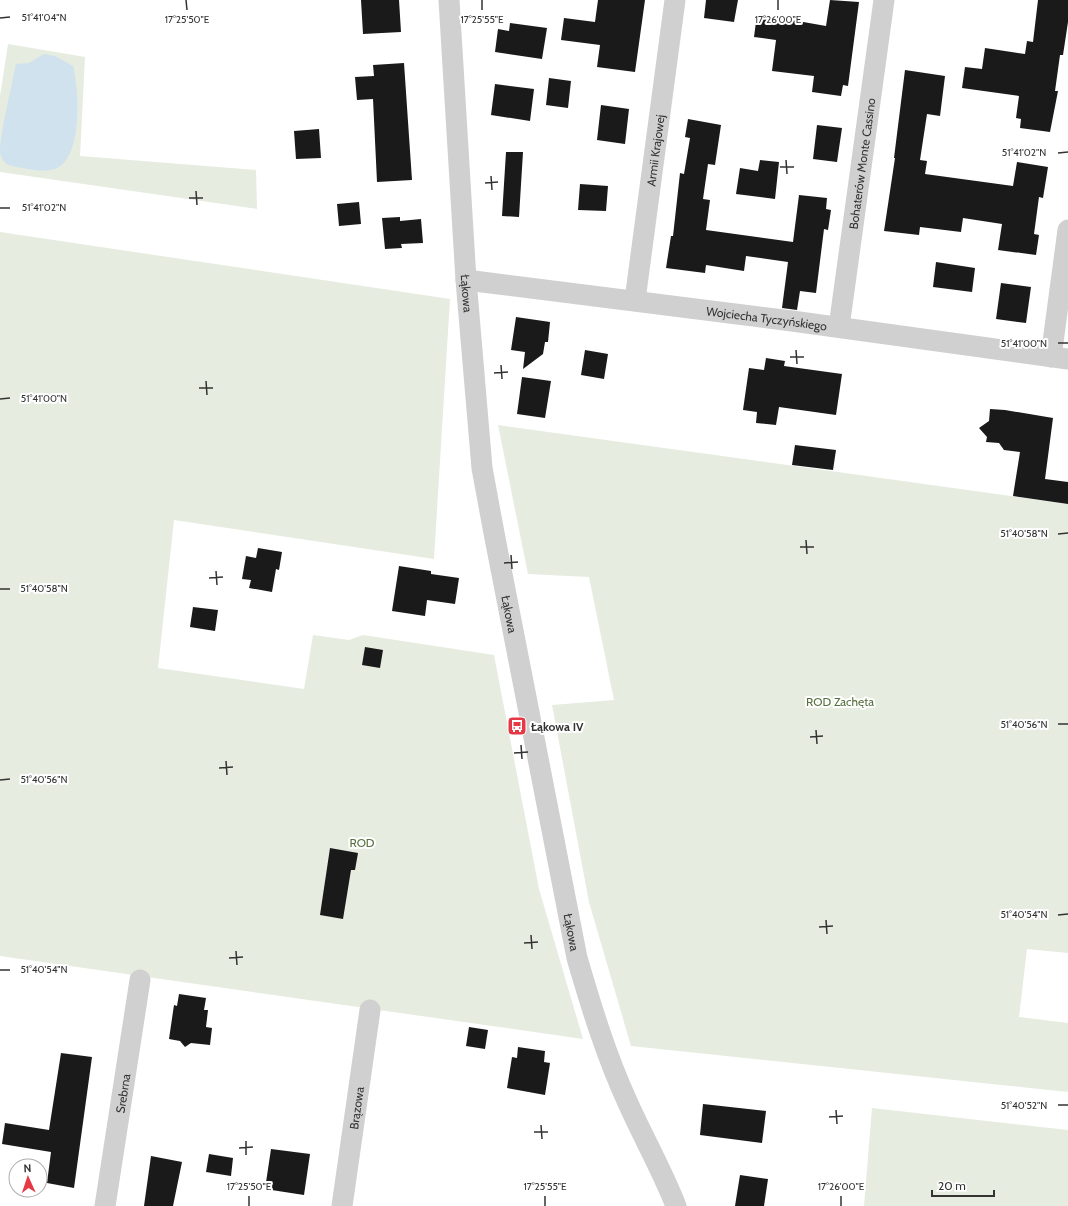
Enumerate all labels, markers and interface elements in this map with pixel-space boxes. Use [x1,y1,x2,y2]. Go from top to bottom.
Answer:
text: 51°41'04"N [22,11,66,24]
text: 17°25'50"E [165,13,210,26]
text: 17°25'55"E [460,13,504,26]
text: 17°26'00"E [755,13,802,26]
street label: Bohaterów Monte Cassino [845,97,878,230]
street label: Armii Krajowej [643,114,667,187]
text: 51°41'02"N [1002,146,1046,159]
text: 51°41'02"N [22,201,66,214]
street label: Łąkowa [458,274,476,313]
street label: Wojciecha Tyczyńskiego [705,303,828,333]
text: 51°41'00"N [1001,337,1047,350]
text: 51°41'00"N [21,392,67,405]
text: 51°40'58"N [1000,527,1048,540]
text: 51°40'58"N [20,582,68,595]
street label: Łąkowa [499,594,521,634]
park label: ROD Zachęta [806,694,874,709]
bus stop icon: Łąkowa IV [506,715,528,737]
text: 51°40'56"N [1000,718,1048,731]
place label: Łąkowa IV [531,719,584,734]
text: 51°40'56"N [20,773,68,786]
park label: ROD [349,835,375,850]
text: 51°40'54"N [1000,908,1048,921]
street label: Łąkowa [561,912,583,952]
text: 51°40'54"N [20,963,68,976]
street label: Srebrna [112,1072,133,1114]
street label: Brązowa [346,1085,367,1130]
text: 51°40'52"N [1001,1099,1047,1112]
north arrow [8,1158,48,1198]
text: N [23,1161,32,1175]
scale bar [932,1172,994,1198]
text: 20 m [938,1178,966,1193]
text: 17°25'50"E [227,1180,272,1193]
text: 17°25'55"E [523,1180,567,1193]
text: 17°26'00"E [818,1180,865,1193]

